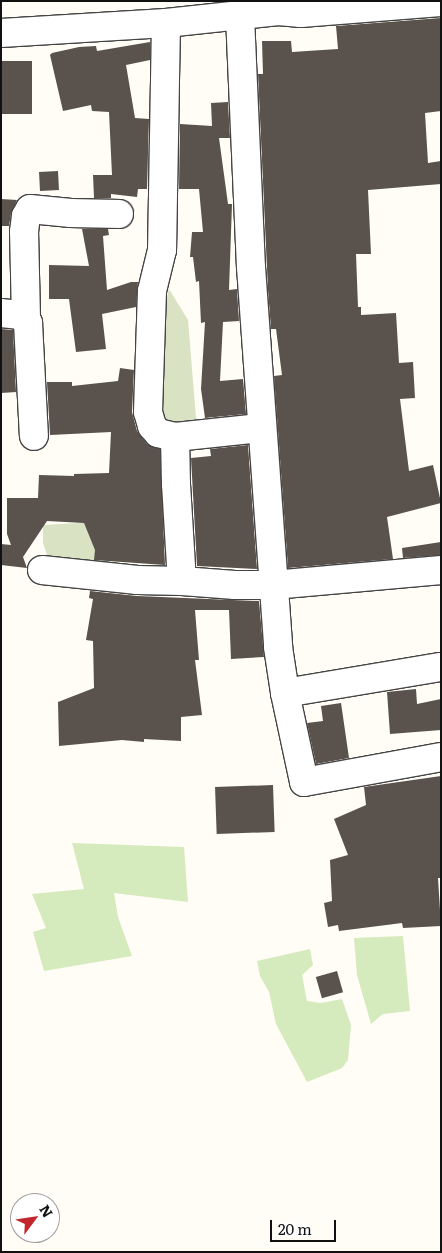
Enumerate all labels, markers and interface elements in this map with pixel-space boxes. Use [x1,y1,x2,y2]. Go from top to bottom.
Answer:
north arrow [10,1193,60,1243]
text: N [35,1201,59,1221]
scale bar [272,1210,338,1242]
text: 20 m [278,1217,312,1240]

